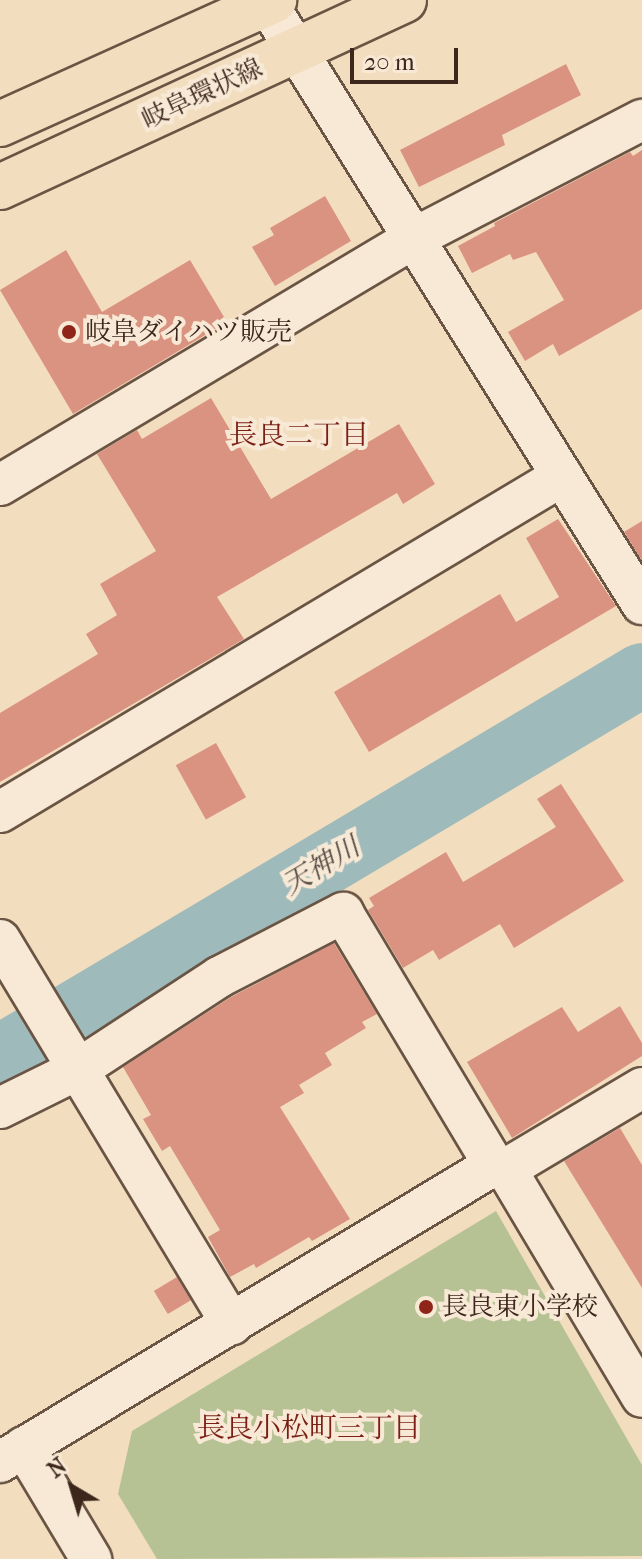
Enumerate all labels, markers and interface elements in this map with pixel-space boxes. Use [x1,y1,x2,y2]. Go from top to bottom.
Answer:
scale bar [354,32,462,82]
text: 20 m [364,48,415,76]
street label: 岐阜環状線 [136,52,268,136]
place label: 岐阜ダイハツ販売 [85,316,293,348]
marker: 岐阜ダイハツ販売 [60,323,78,341]
district label: 長良二丁目 [229,418,369,452]
water label: 天神川 [276,830,366,902]
place label: 長良東小学校 [442,1291,598,1323]
marker: 長良東小学校 [417,1298,435,1316]
district label: 長良小松町三丁目 [197,1411,421,1445]
north arrow [32,1447,112,1527]
text: N [43,1453,72,1483]

